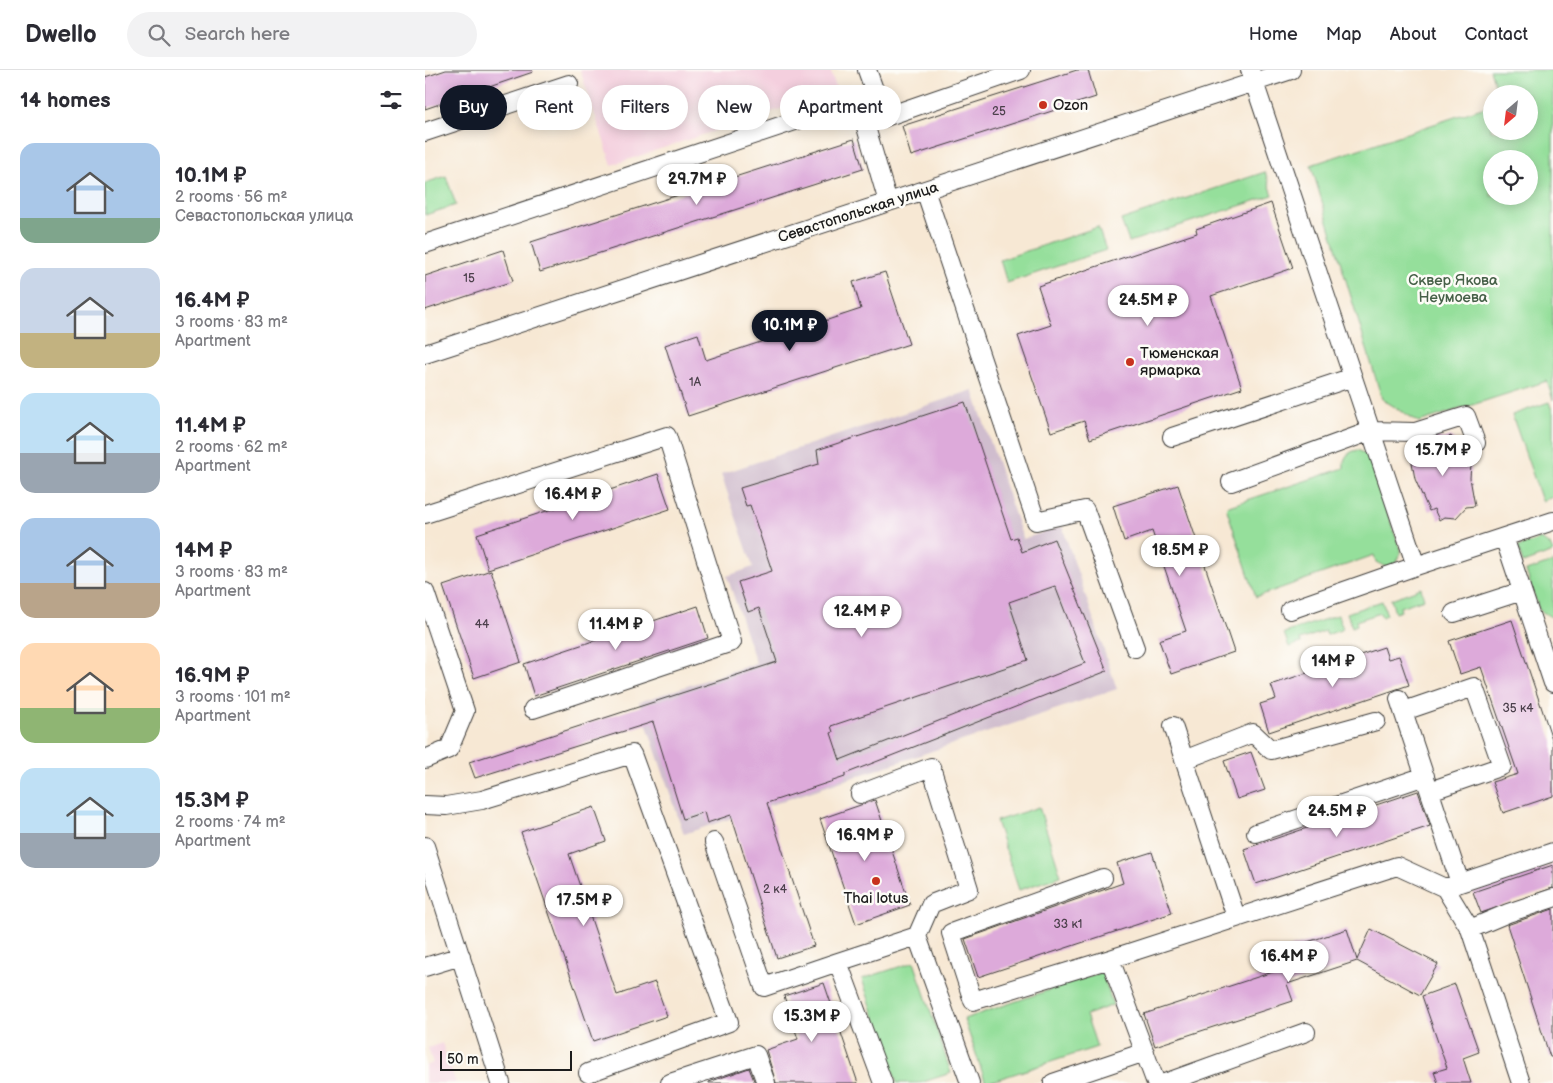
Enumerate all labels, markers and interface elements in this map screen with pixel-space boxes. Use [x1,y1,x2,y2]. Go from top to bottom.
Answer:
search box [127,12,477,57]
text: Dwello [25,20,97,49]
icon: search [145,21,173,49]
text: Search here [185,23,290,46]
text: Home [1249,24,1298,45]
text: Map [1326,24,1362,45]
text: About [1390,24,1437,45]
text: Contact [1465,24,1528,45]
chip: Buy [440,85,507,130]
chip: Rent [517,85,592,130]
chip: Filters [602,85,688,130]
chip: New [698,85,770,130]
chip: Apartment [780,85,901,130]
north arrow [1483,85,1537,140]
map controls [1483,85,1538,205]
icon: filters [377,86,405,114]
text: 14 homes [20,88,111,113]
place label: Ozon [1053,96,1088,115]
marker: Ozon [1037,99,1049,111]
house number: 25 [992,104,1006,119]
button: locate [1483,150,1538,205]
icon: home [60,163,120,223]
text: 10.1M ₽ [175,163,246,188]
pin: 29.7M ₽ [651,164,743,206]
text: 29.7M ₽ [668,170,726,189]
street label: Севастопольская улица [776,178,941,247]
text: 2 rooms · 56 m² [175,188,287,207]
text: Севастопольская улица [175,207,353,226]
house number: 15 [463,271,475,286]
park label: Сквер Якова Неумоева [1408,271,1498,307]
pin: 24.5M ₽ [1102,284,1194,327]
icon: home [60,288,120,348]
text: 16.4M ₽ [175,288,250,313]
text: 24.5M ₽ [1119,291,1177,310]
pin: 10.1M ₽ [744,310,836,352]
text: 3 rooms · 83 m² [175,313,288,332]
text: 10.1M ₽ [763,316,817,335]
text: Apartment [175,332,251,351]
place label: Тюменская ярмарка [1140,344,1219,380]
marker: Тюменская ярмарка [1124,356,1136,368]
house number: 1А [689,375,702,390]
icon: home [60,413,120,473]
text: 11.4M ₽ [175,413,246,438]
pin: 15.7M ₽ [1397,434,1489,477]
text: 2 rooms · 62 m² [175,438,288,457]
text: 15.7M ₽ [1415,441,1471,460]
text: Apartment [175,457,251,476]
pin: 16.4M ₽ [527,478,619,521]
text: 16.4M ₽ [545,485,601,504]
pin: 18.5M ₽ [1134,534,1226,577]
icon: home [60,538,120,598]
text: 14M ₽ [175,538,232,563]
text: 18.5M ₽ [1152,541,1208,560]
text: 3 rooms · 83 m² [175,563,288,582]
text: Apartment [175,582,251,601]
pin: 12.4M ₽ [816,596,908,638]
text: 12.4M ₽ [834,602,890,621]
pin: 11.4M ₽ [570,608,662,651]
text: 11.4M ₽ [589,615,643,634]
house number: 44 [475,617,490,632]
pin: 14M ₽ [1298,646,1368,688]
text: 14M ₽ [1311,652,1355,671]
icon: home [60,663,120,723]
text: 16.9M ₽ [175,663,250,688]
text: 3 rooms · 101 m² [175,688,291,707]
house number: 35 к4 [1502,701,1534,716]
text: Apartment [175,707,251,726]
icon: home [60,788,120,848]
text: 15.3M ₽ [175,788,249,813]
pin: 24.5M ₽ [1291,796,1383,838]
text: 24.5M ₽ [1308,802,1366,821]
text: 2 rooms · 74 m² [175,813,286,832]
pin: 16.9M ₽ [819,820,911,862]
text: 16.9M ₽ [837,826,893,845]
text: Apartment [175,832,251,851]
marker: Thai lotus [870,875,882,887]
house number: 2 к4 [763,882,788,897]
pin: 17.5M ₽ [538,884,630,927]
place label: Thai lotus [844,889,909,908]
text: 17.5M ₽ [556,891,612,910]
house number: 33 к1 [1053,917,1083,932]
pin: 16.4M ₽ [1243,940,1335,983]
text: 16.4M ₽ [1261,947,1317,966]
pin: 15.3M ₽ [766,1000,858,1043]
text: 15.3M ₽ [784,1007,840,1026]
scale bar [440,1048,573,1071]
text: 50 m [447,1051,479,1068]

